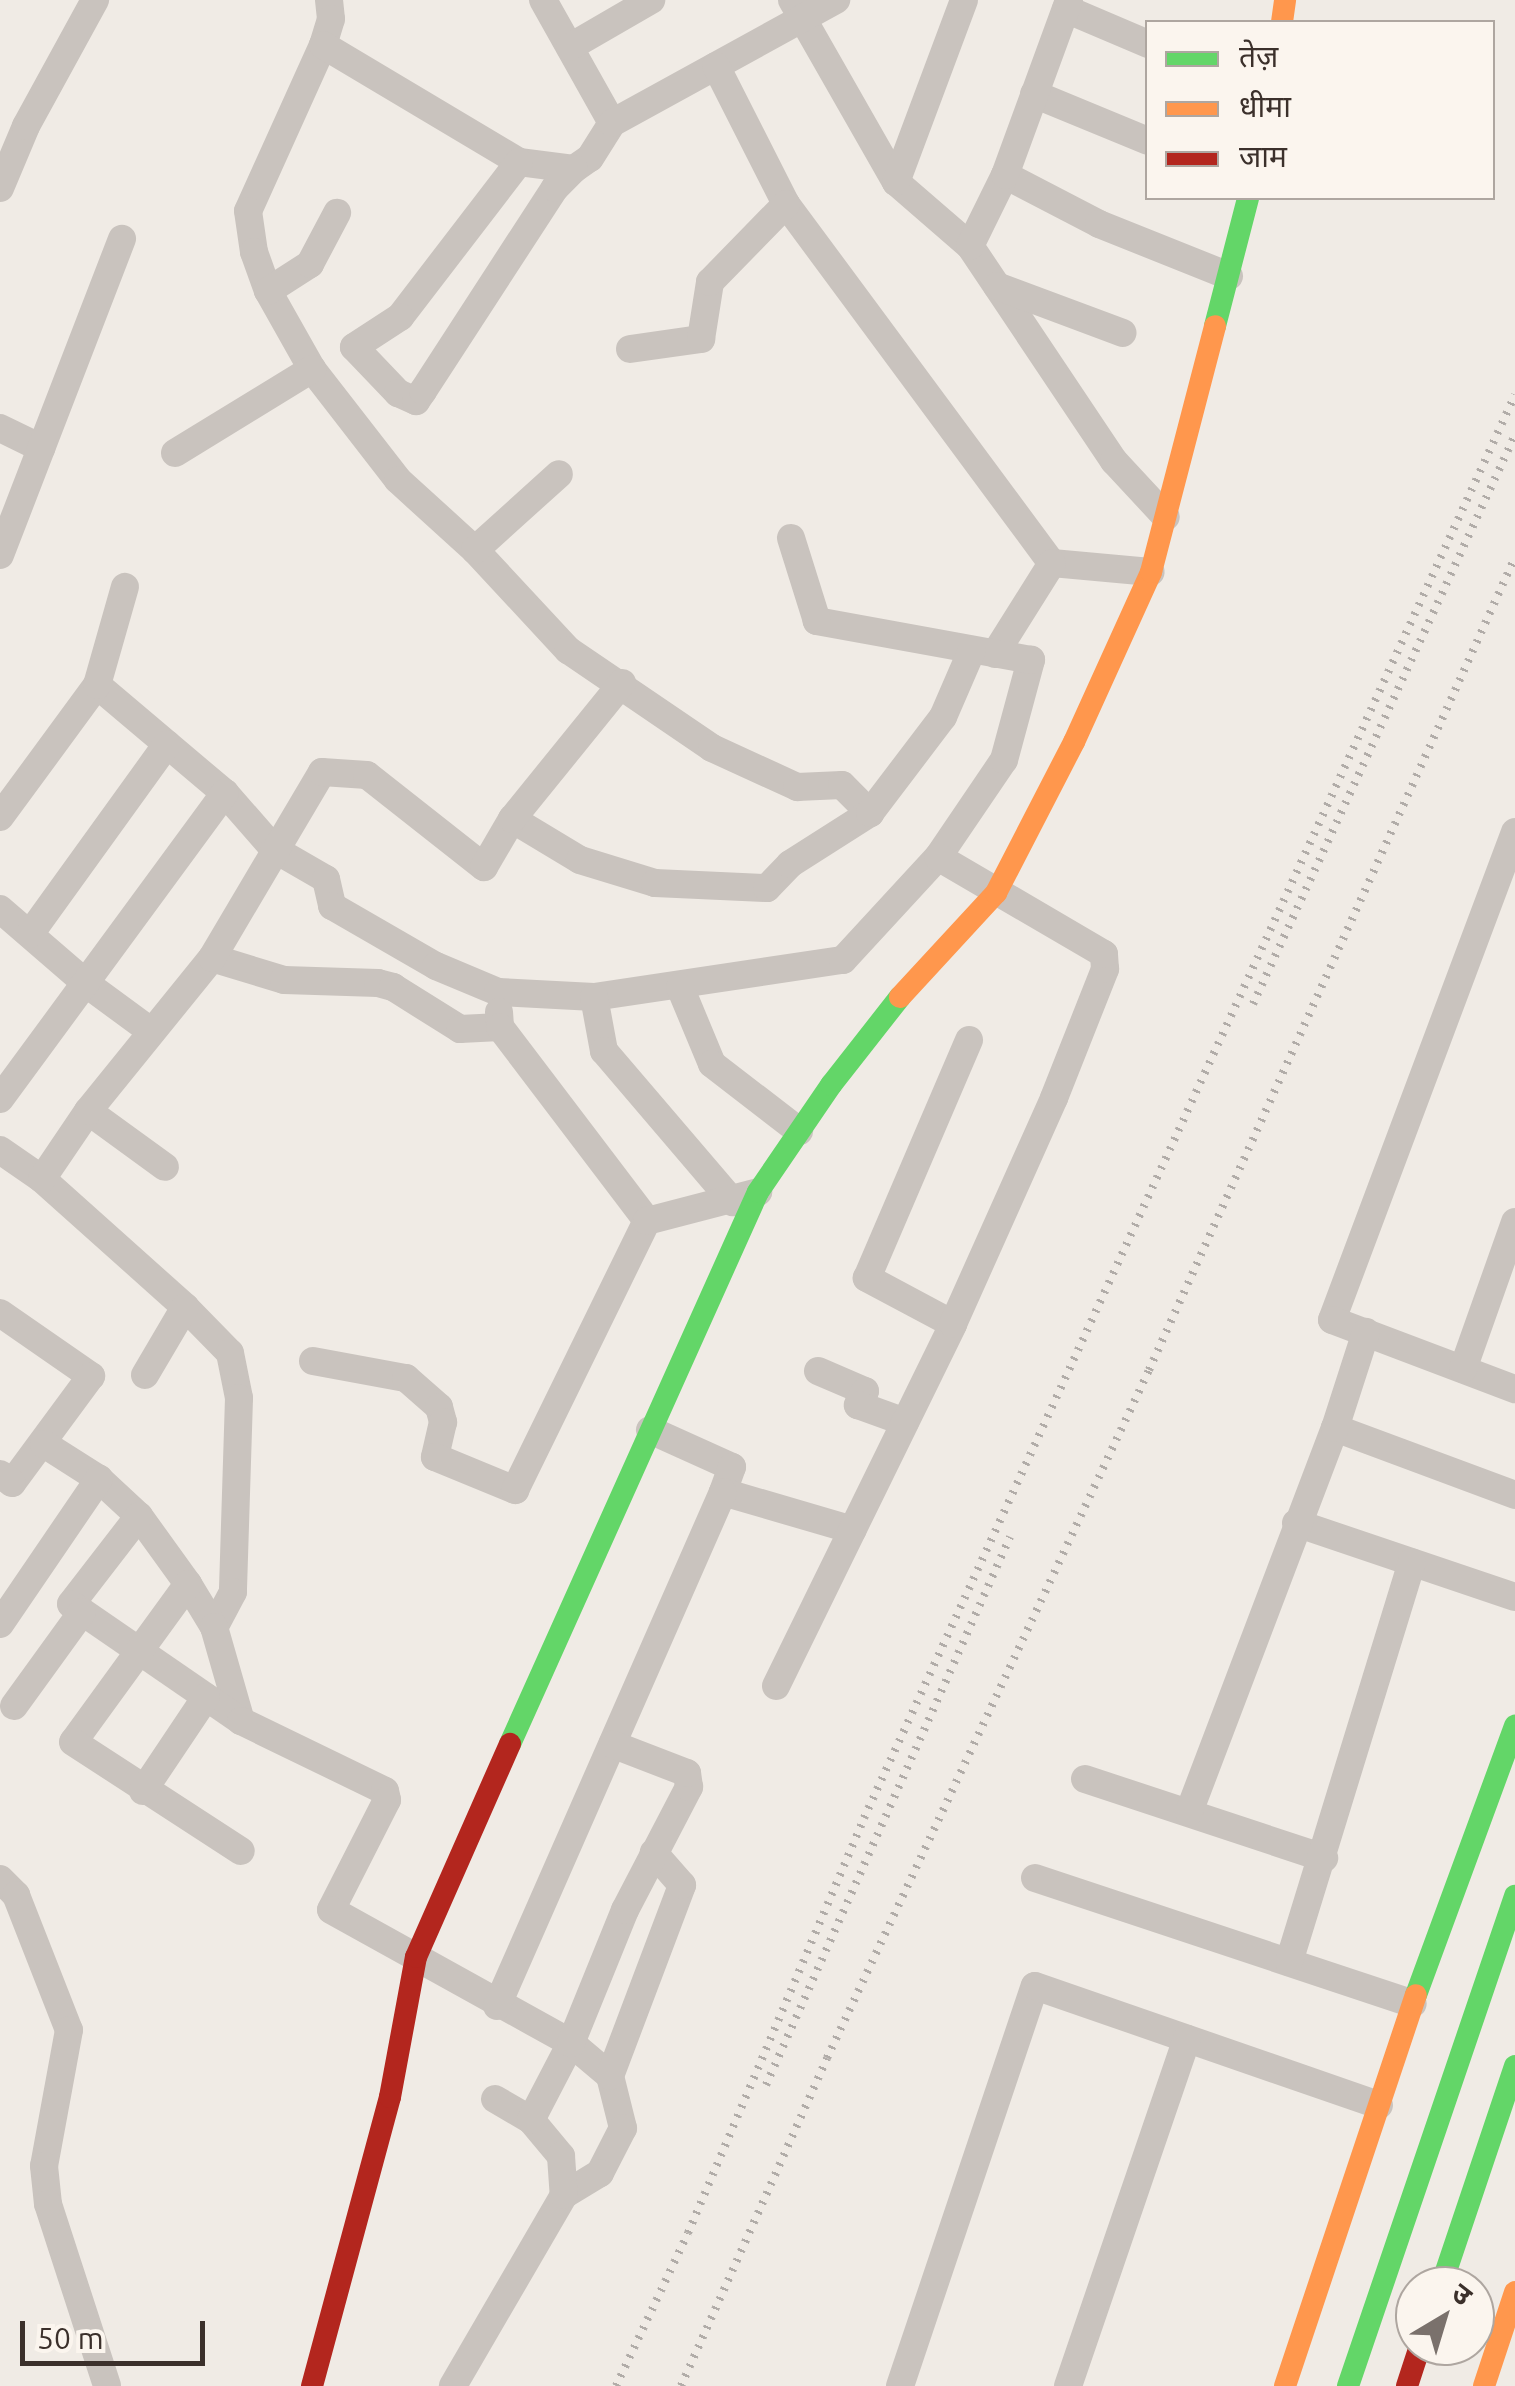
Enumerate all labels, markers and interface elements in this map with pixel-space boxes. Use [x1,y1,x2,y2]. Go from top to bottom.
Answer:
legend [1145,20,1495,200]
text: तेज़ [1239,39,1278,73]
text: धीमा [1239,89,1291,123]
text: जाम [1239,139,1287,173]
north arrow [1395,2266,1495,2366]
text: उ [1447,2276,1479,2311]
scale bar [25,2301,210,2363]
text: 50 m [37,2321,104,2355]

